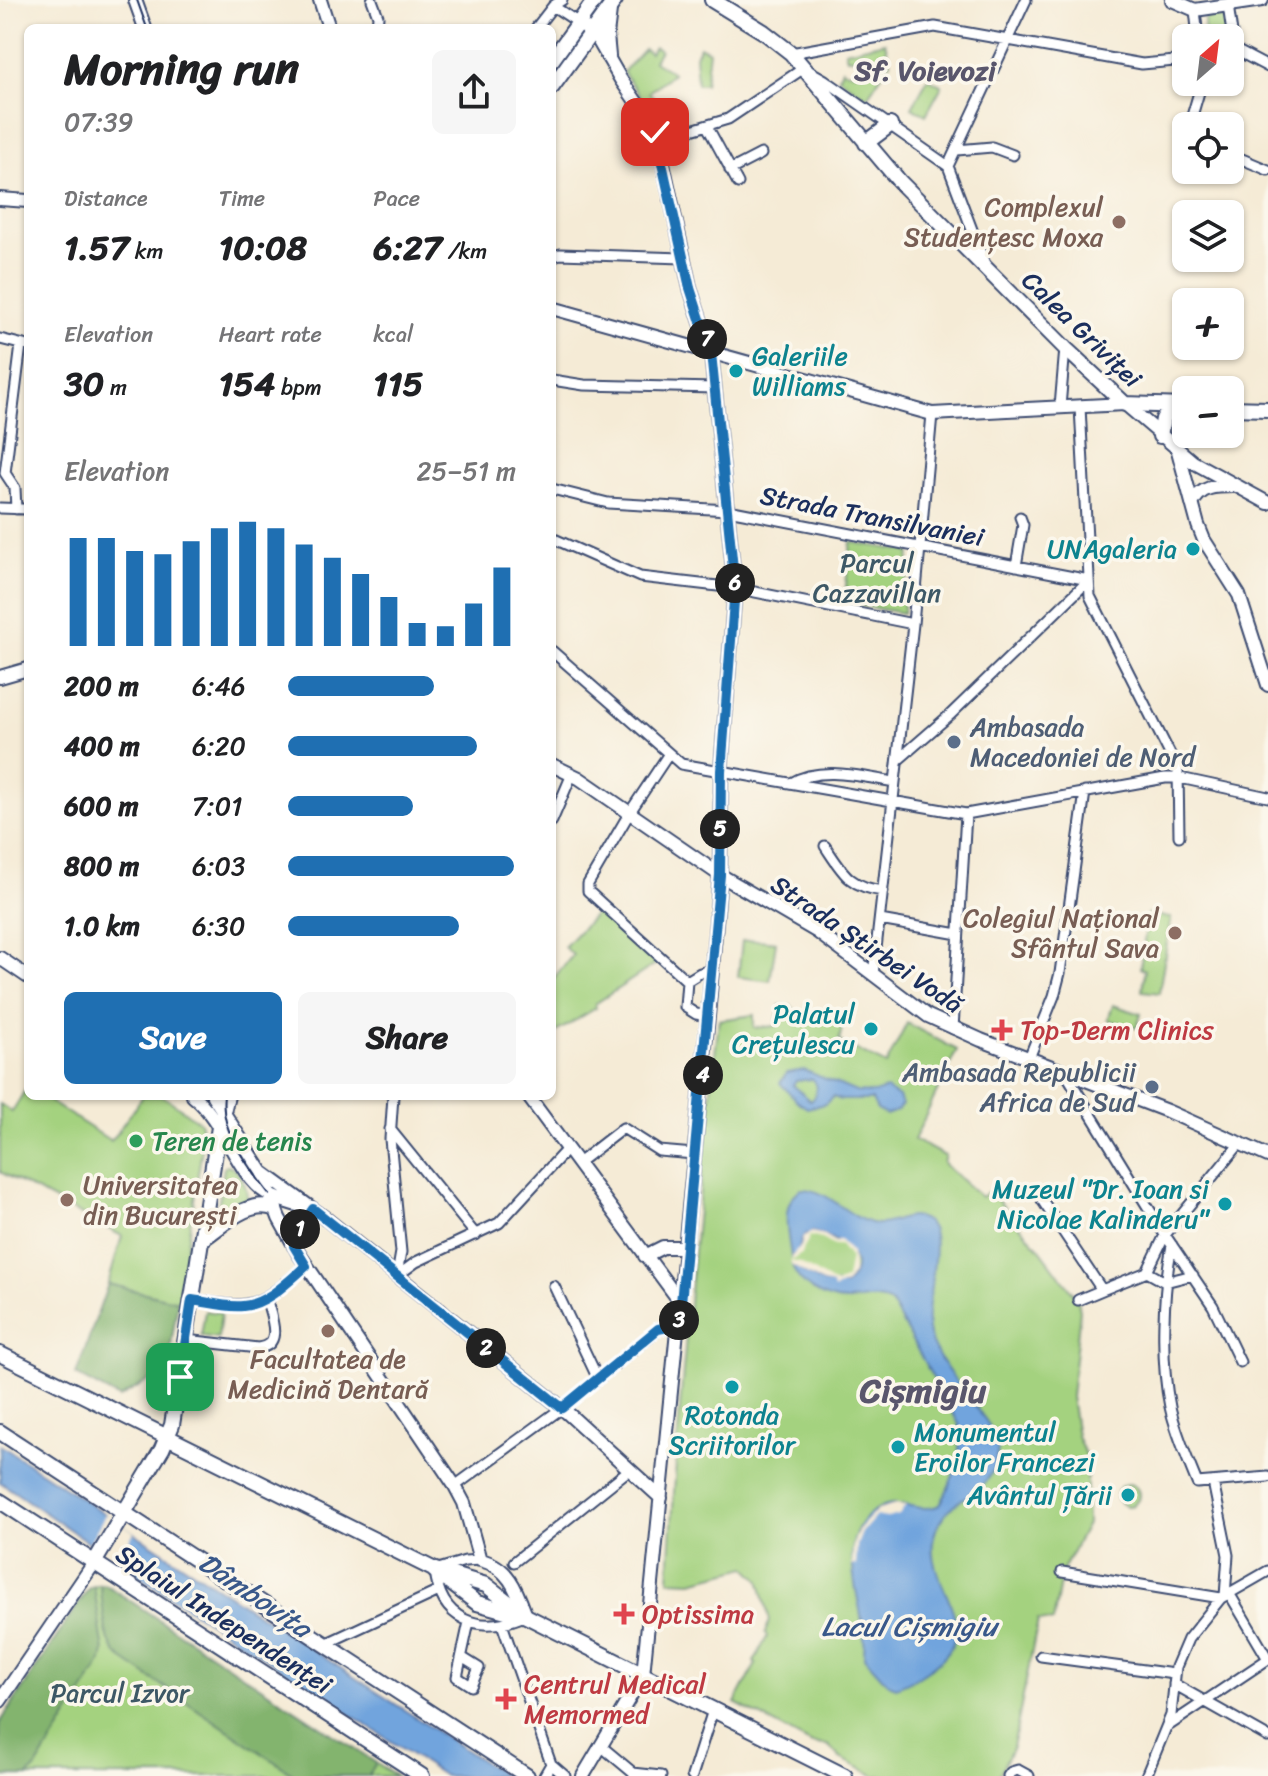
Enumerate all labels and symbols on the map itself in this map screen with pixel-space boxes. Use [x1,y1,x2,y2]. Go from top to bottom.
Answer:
north arrow [1172,24,1244,96]
district label: Sf. Voievozi [853,46,997,95]
pin [621,98,689,166]
place label: Complexul Studențesc Moxa [904,184,1104,260]
marker: Complexul Studențesc Moxa [1110,213,1128,231]
street label: Calea Griviței [1011,259,1154,400]
pin: 7 [687,319,727,359]
place label: Galeriile Williams [752,333,848,409]
marker: Galeriile Williams [727,362,745,380]
street label: Strada Transilvaniei [756,472,989,560]
place label: UNAgaleria [1047,526,1177,572]
park label: Parcul Cazzavillan [813,540,941,616]
marker: UNAgaleria [1184,540,1202,558]
pin: 6 [715,563,755,603]
place label: Ambasada Macedoniei de Nord [969,704,1197,780]
marker: Ambasada Macedoniei de Nord [945,733,963,751]
pin: 5 [700,809,740,849]
street label: Strada Știrbei Vodă [761,862,974,1026]
place label: Colegiul Național Sfântul Sava [963,895,1160,971]
marker: Colegiul Național Sfântul Sava [1166,924,1184,942]
place label: Palatul Crețulescu [732,991,856,1067]
place label: Top-Derm Clinics [1020,1007,1215,1053]
marker: Top-Derm Clinics [991,1019,1013,1041]
marker: Palatul Crețulescu [862,1020,880,1038]
place label: Ambasada Republicii Africa de Sud [901,1049,1138,1125]
pin: 4 [683,1055,723,1095]
marker: Ambasada Republicii Africa de Sud [1143,1078,1161,1096]
place label: Teren de tenis [152,1118,312,1164]
marker: Teren de tenis [127,1132,145,1150]
place label: Universitatea din București [83,1162,238,1238]
place label: Muzeul "Dr. Ioan si Nicolae Kalinderu" [992,1166,1211,1242]
marker: Universitatea din București [58,1191,76,1209]
marker: Muzeul "Dr. Ioan si Nicolae Kalinderu" [1216,1195,1234,1213]
pin: 1 [280,1209,320,1249]
pin: 3 [659,1300,699,1340]
marker: Facultatea de Medicină Dentară [319,1322,337,1340]
pin: 2 [466,1328,506,1368]
place label: Facultatea de Medicină Dentară [228,1336,429,1412]
pin [146,1343,214,1411]
district label: Cișmigiu [859,1361,987,1421]
marker: Rotonda Scriitorilor [723,1378,741,1396]
place label: Rotonda Scriitorilor [669,1392,797,1468]
place label: Monumentul Eroilor Francezi [914,1409,1096,1485]
marker: Monumentul Eroilor Francezi [889,1438,907,1456]
place label: Avântul Țării [966,1472,1113,1518]
marker: Avântul Țării [1119,1486,1137,1504]
street label: Splaiul Independenței [106,1531,342,1707]
water label: Dâmbovița [188,1539,324,1653]
place label: Optissima [642,1591,754,1637]
water label: Lacul Cișmigiu [821,1602,1000,1651]
marker: Optissima [613,1603,635,1625]
place label: Centrul Medical Memormed [524,1661,706,1737]
park label: Parcul Izvor [51,1670,191,1716]
marker: Centrul Medical Memormed [495,1688,517,1710]

